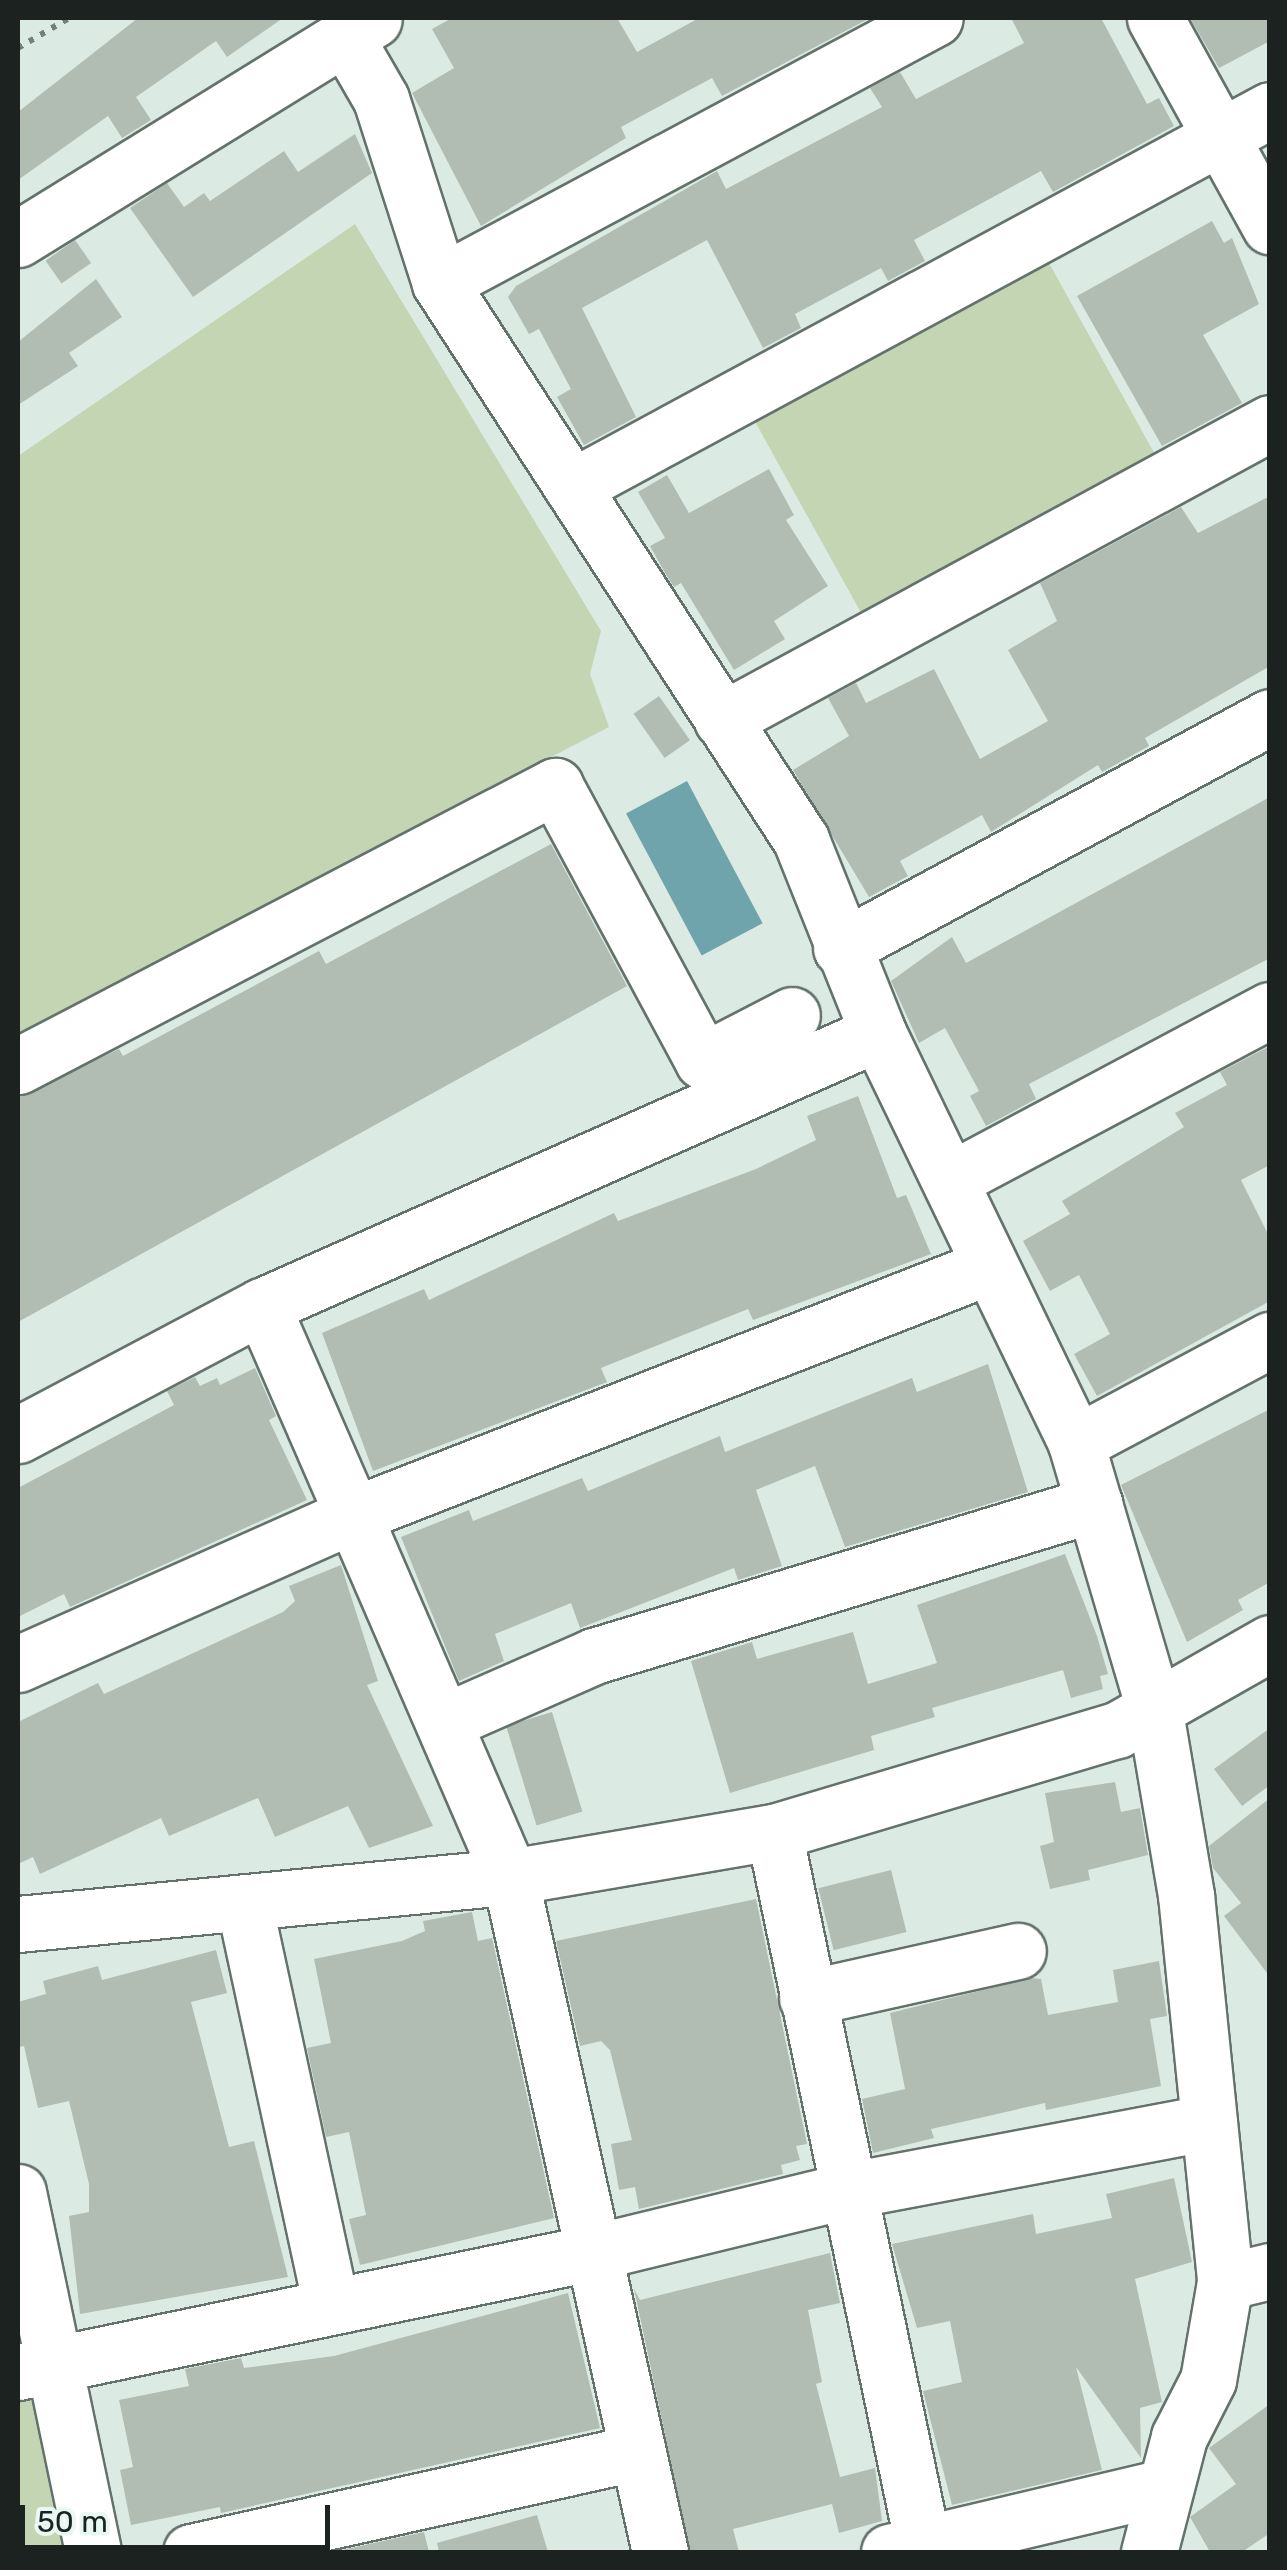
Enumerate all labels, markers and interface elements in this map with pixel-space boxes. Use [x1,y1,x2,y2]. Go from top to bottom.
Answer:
scale bar [25,2485,335,2547]
text: 50 m [37,2504,108,2540]

